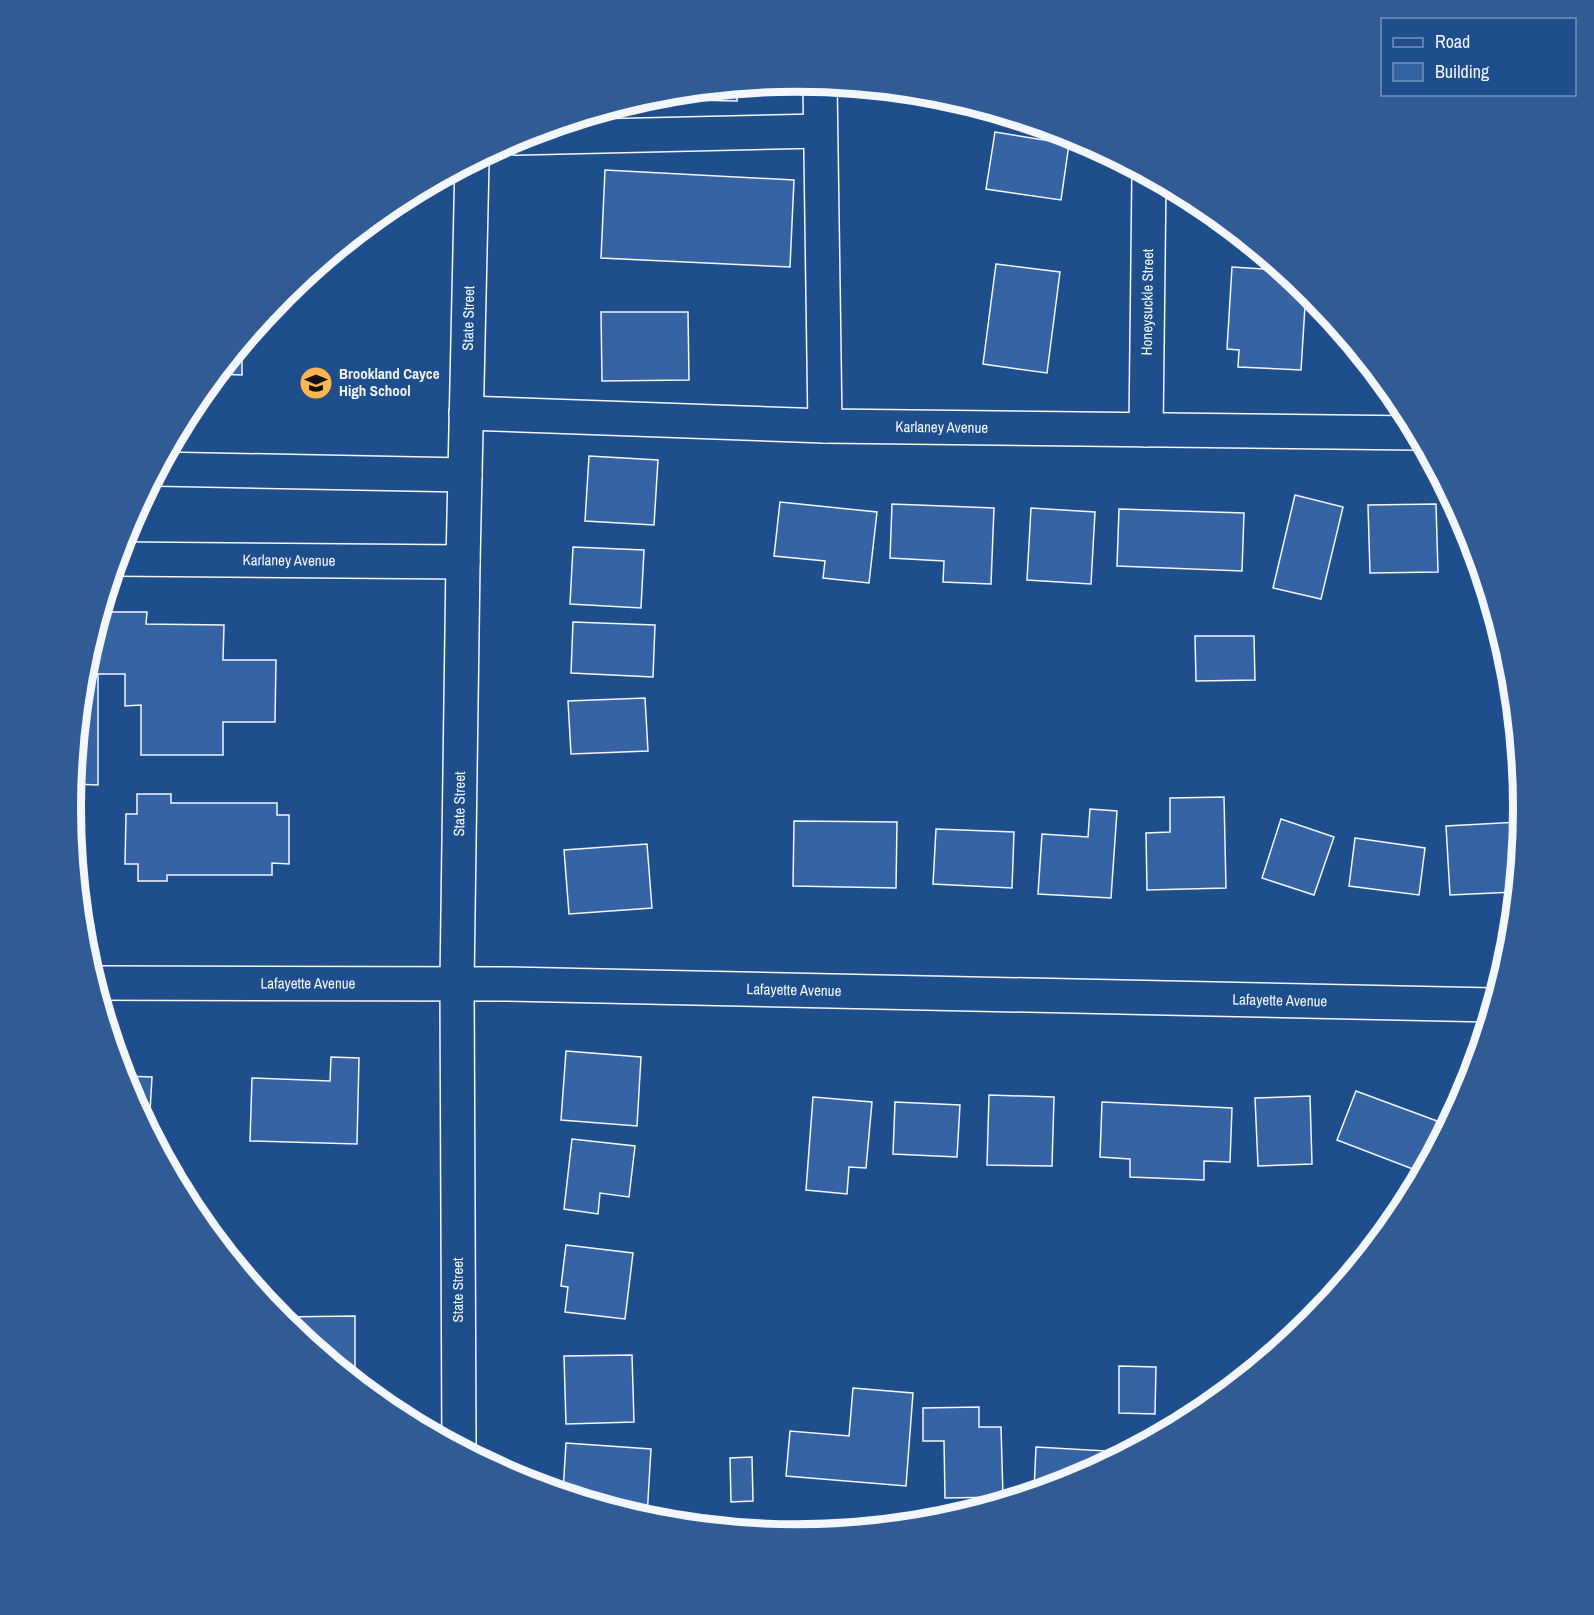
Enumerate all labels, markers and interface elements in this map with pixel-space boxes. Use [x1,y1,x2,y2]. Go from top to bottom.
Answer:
legend [1381,18,1576,96]
text: Road [1435,29,1470,54]
text: Building [1435,59,1490,84]
street label: Honeysuckle Street [1136,248,1158,355]
street label: State Street [457,285,479,351]
place label: Brookland Cayce High School [339,363,440,401]
school or university icon: Brookland Cayce High School [298,365,334,401]
street label: Karlaney Avenue [895,416,988,438]
street label: Karlaney Avenue [242,549,336,571]
street label: State Street [448,771,470,837]
street label: Lafayette Avenue [261,972,356,994]
street label: Lafayette Avenue [746,978,842,1001]
street label: Lafayette Avenue [1232,988,1328,1011]
street label: State Street [447,1257,468,1322]

